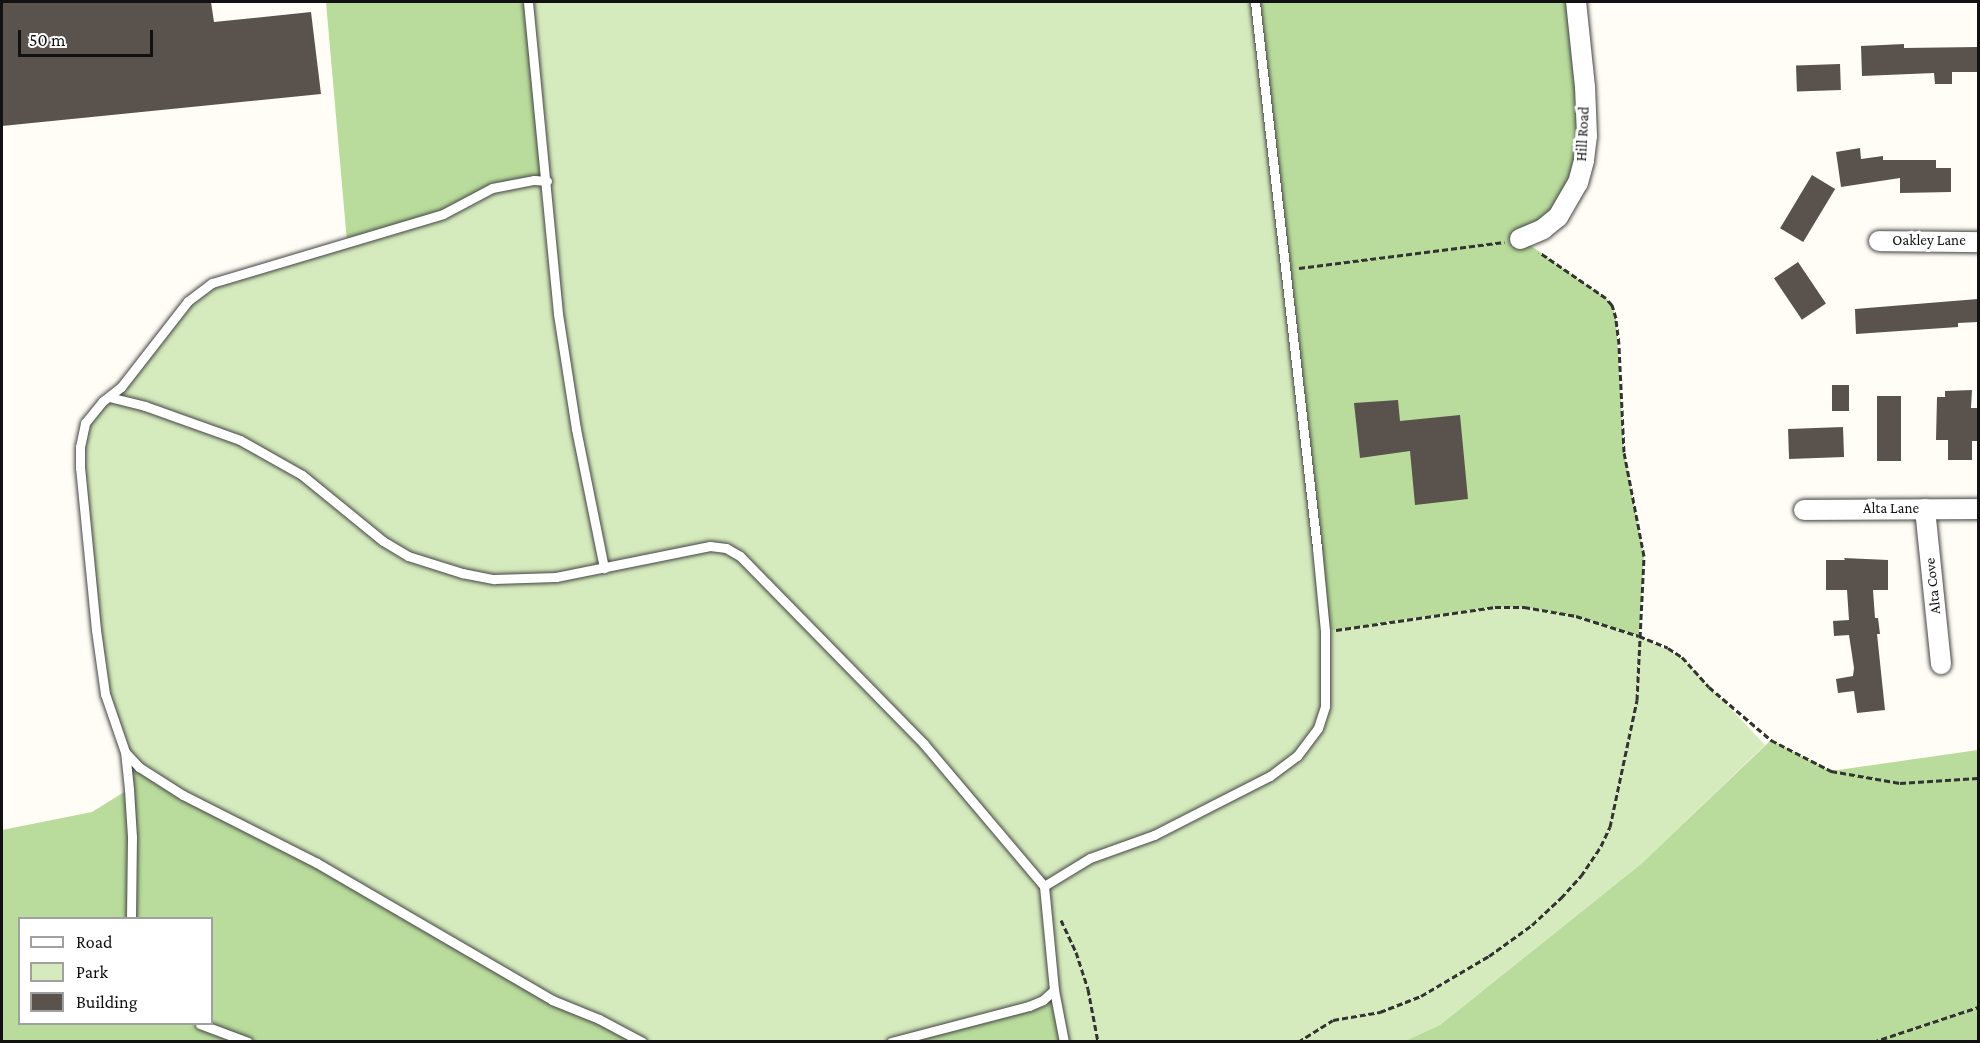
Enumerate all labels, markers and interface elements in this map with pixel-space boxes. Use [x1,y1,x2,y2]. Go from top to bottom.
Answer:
scale bar [21,18,156,56]
text: 50 m [29,30,66,50]
street label: Hill Road [1573,106,1593,162]
street label: Oakley Lane [1892,232,1966,250]
street label: Alta Lane [1863,500,1919,518]
street label: Alta Cove [1921,557,1945,615]
legend [18,917,213,1025]
text: Road [76,932,113,952]
text: Park [76,962,108,982]
text: Building [76,992,137,1012]

